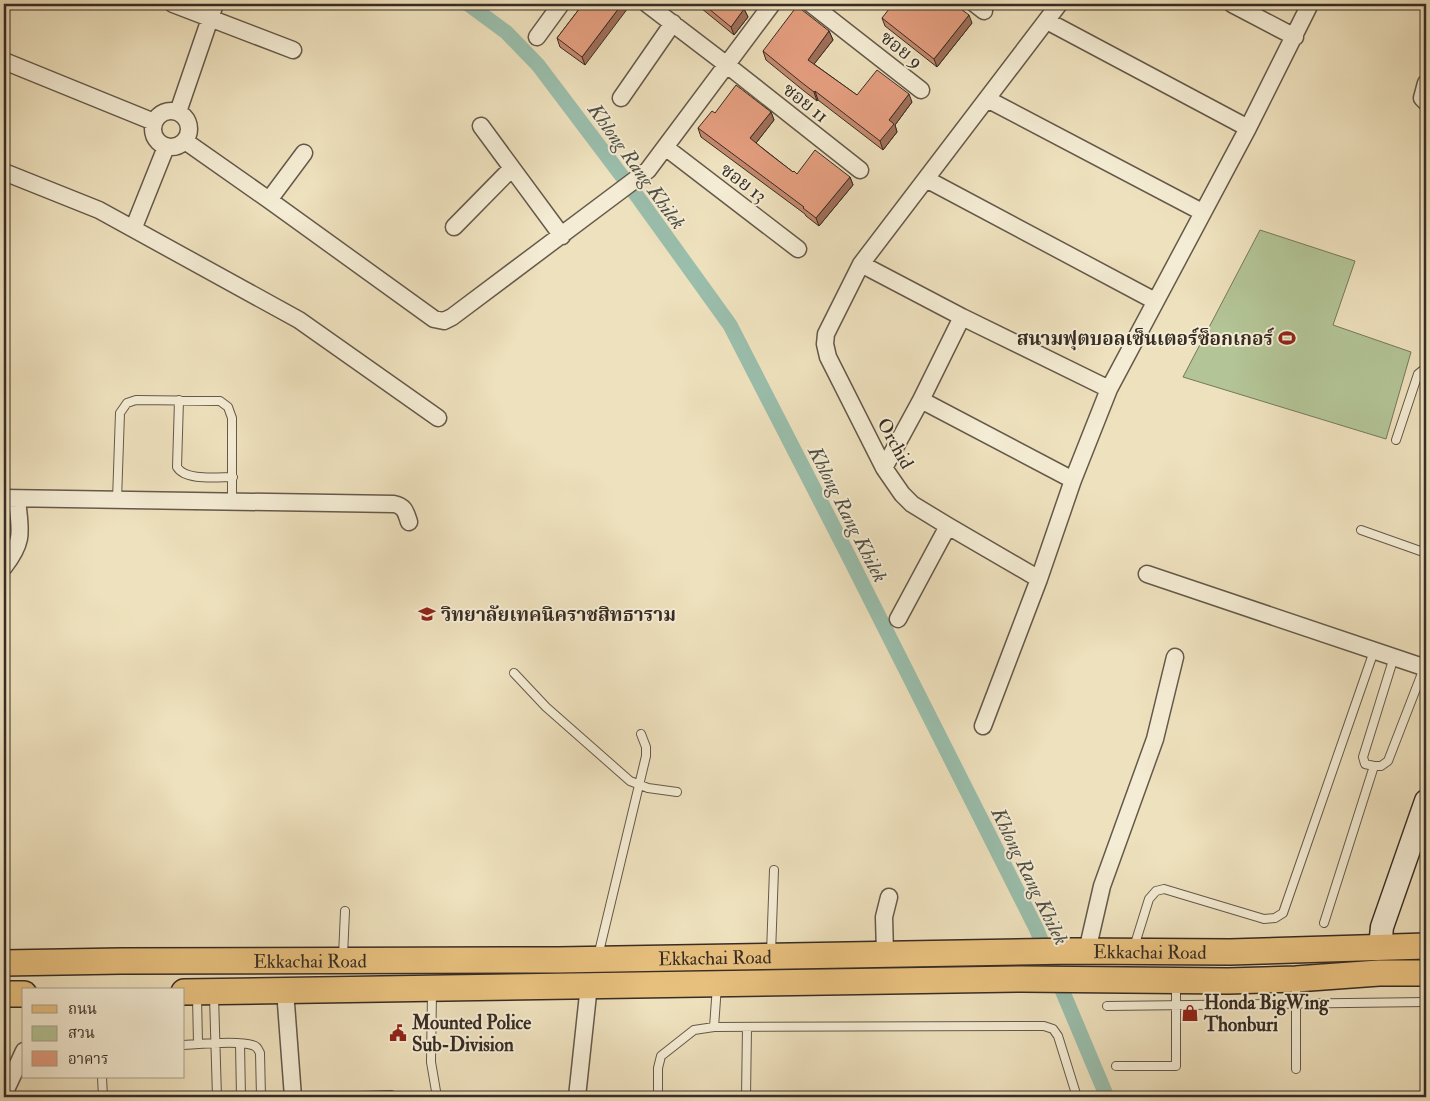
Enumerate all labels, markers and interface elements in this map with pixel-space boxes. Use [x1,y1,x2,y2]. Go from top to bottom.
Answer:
street label: ซอย 9 [875,26,928,74]
street label: ซอย 11 [778,77,833,128]
water label: Khlong Rang Khilek [582,98,691,234]
street label: ซอย 13 [715,158,771,208]
place label: สนามฟุตบอลเซ็นเตอร์ซ็อกเกอร์ [1017,327,1275,351]
sports icon: สนามฟุตบอลเซ็นเตอร์ซ็อกเกอร์ [1277,328,1297,348]
street label: Orchid [871,414,919,474]
water label: Khlong Rang Khilek [802,441,893,587]
place label: วิทยาลัยเทคนิคราชสิทธาราม [441,603,676,627]
school or university icon: วิทยาลัยเทคนิคราชสิทธาราม [417,604,437,624]
water label: Khlong Rang Khilek [985,803,1074,949]
street label: Ekkachai Road [1093,940,1207,965]
street label: Ekkachai Road [658,945,773,971]
street label: Ekkachai Road [253,949,368,974]
legend [22,988,185,1078]
place label: Honda BigWing Thonburi [1203,991,1329,1037]
text: ถนน [68,1000,97,1019]
shop icon: Honda BigWing Thonburi [1180,1003,1200,1023]
place label: Mounted Police Sub-Division [411,1011,531,1057]
public building icon: Mounted Police Sub-Division [388,1023,408,1043]
text: สวน [68,1024,95,1043]
text: อาคาร [68,1050,108,1069]

